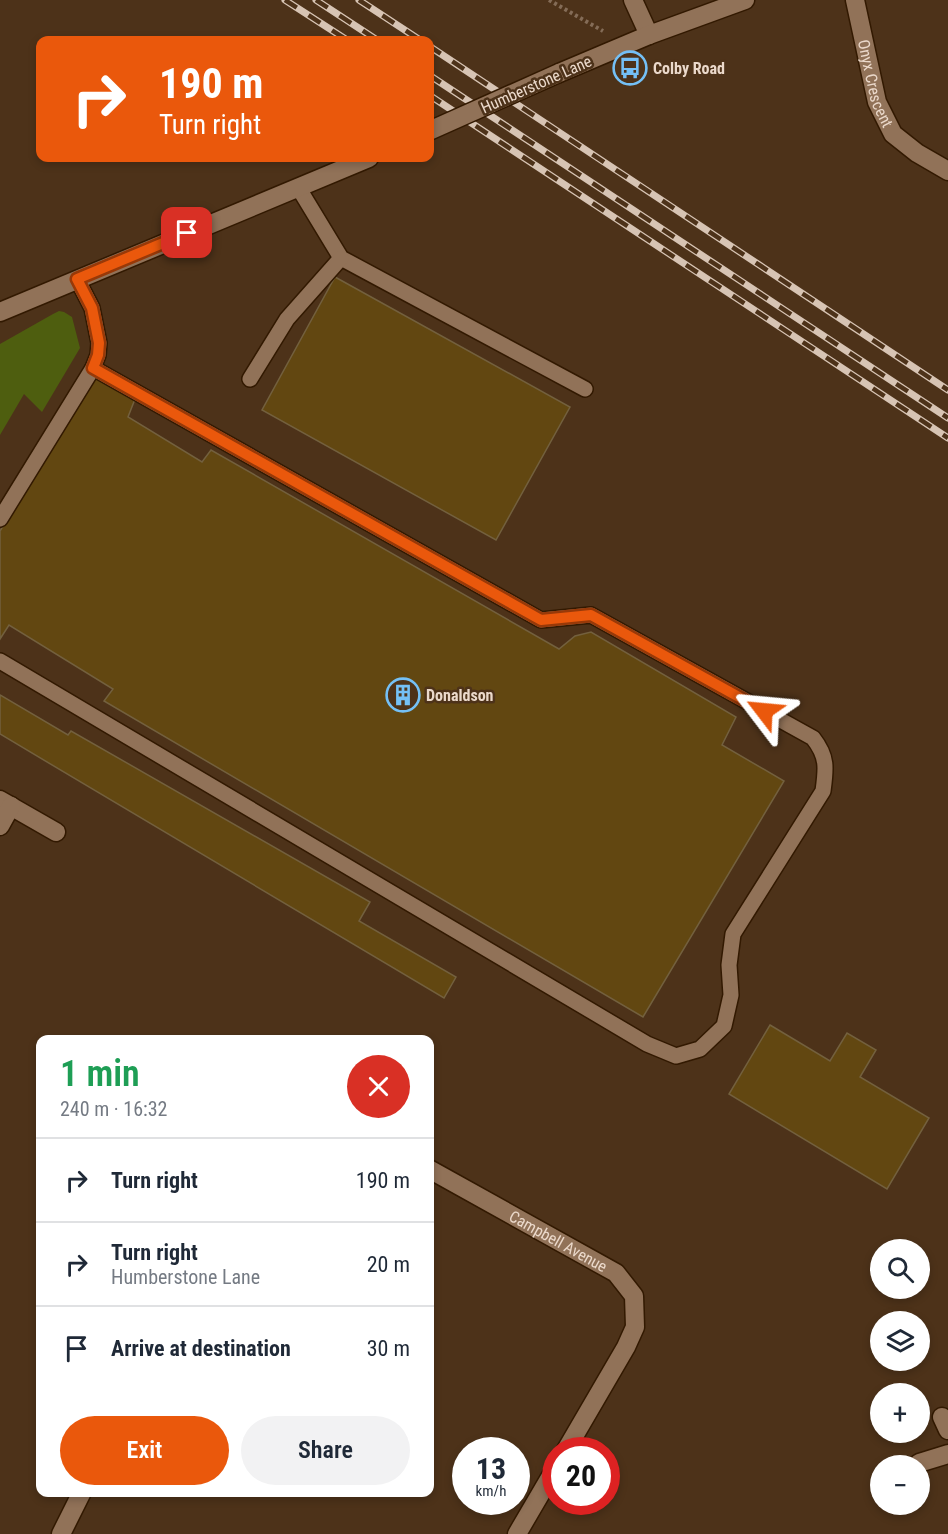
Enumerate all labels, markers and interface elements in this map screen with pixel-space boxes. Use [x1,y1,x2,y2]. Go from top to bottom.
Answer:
street label: Onyx Crescent [854,38,897,131]
bus stop icon: Colby Road [612,50,648,86]
street label: Humberstone Lane [478,52,595,117]
text: 190 m [159,59,264,108]
place label: Colby Road [653,59,725,78]
icon: right [60,60,138,138]
text: Turn right [159,109,261,141]
pin [161,207,212,258]
icon: arrive [170,216,203,249]
building icon: Donaldson [385,677,421,713]
position arrow [732,679,796,743]
place label: Donaldson [426,686,494,705]
text: 1 min [60,1053,140,1095]
button: close [347,1055,410,1118]
text: 240 m · 16:32 [60,1097,167,1121]
icon: right [60,1164,93,1197]
text: Turn right [111,1168,198,1193]
text: 190 m [356,1168,410,1193]
street label: Campbell Avenue [506,1207,610,1276]
map controls [870,1239,930,1515]
button: search [870,1239,930,1299]
text: Turn right [111,1240,198,1265]
icon: right [60,1248,93,1281]
text: 20 m [367,1252,410,1277]
text: Humberstone Lane [111,1265,260,1289]
button: layers [870,1311,930,1371]
icon: arrive [60,1332,93,1365]
text: Arrive at destination [111,1336,291,1361]
text: 30 m [367,1336,410,1361]
button: + [870,1383,930,1443]
button: Exit [60,1416,229,1485]
button: Share [241,1416,410,1485]
speed limit sign: 20 [542,1437,620,1515]
text: 13 [476,1451,506,1486]
button: − [870,1455,930,1515]
text: km/h [476,1482,506,1500]

